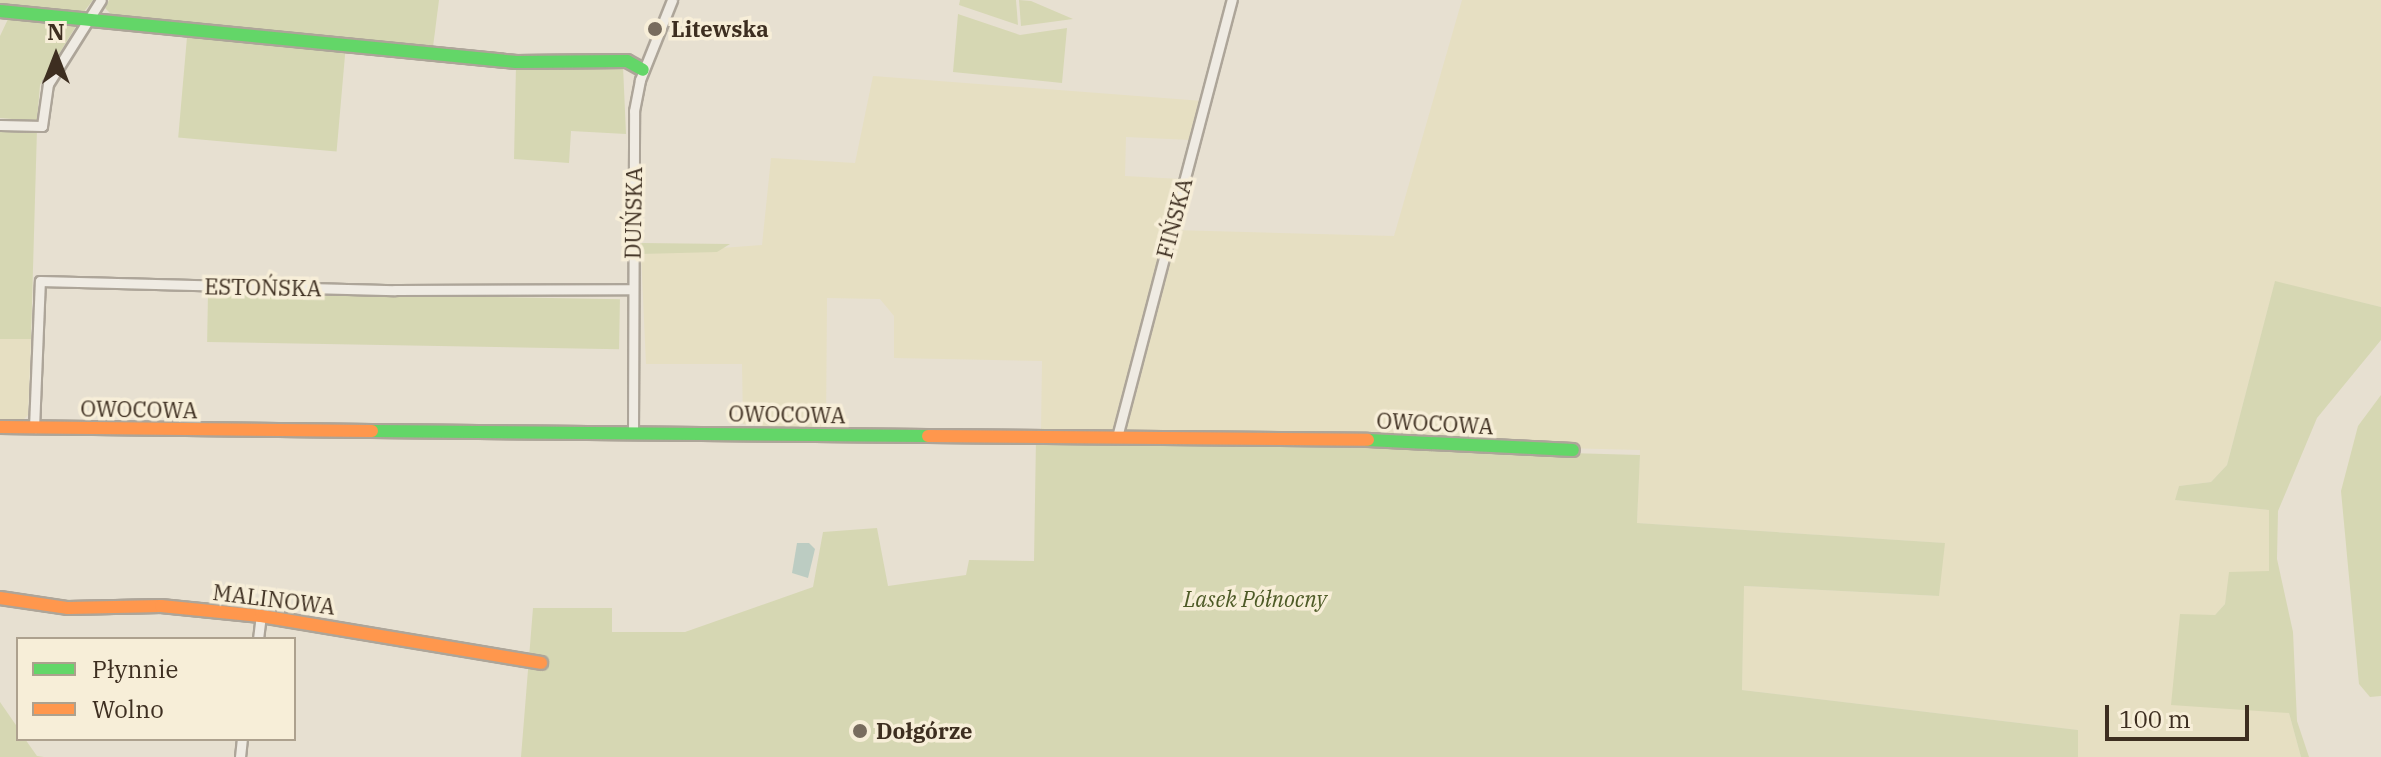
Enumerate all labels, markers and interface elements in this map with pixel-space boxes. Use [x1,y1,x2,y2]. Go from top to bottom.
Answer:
north arrow [16,16,96,96]
place label: Litewska [671,16,769,42]
text: N [47,17,65,46]
marker: Litewska [646,20,664,38]
street label: DUŃSKA [619,167,647,259]
street label: FIŃSKA [1151,175,1197,261]
street label: ESTOŃSKA [204,273,322,301]
street label: OWOCOWA [80,395,198,423]
street label: OWOCOWA [728,400,846,428]
street label: OWOCOWA [1376,407,1494,439]
street label: MALINOWA [211,578,337,620]
park label: Lasek Północny [1183,586,1327,612]
legend [16,637,296,741]
text: Płynnie [92,653,178,685]
scale bar [2109,689,2253,739]
text: Wolno [92,693,164,725]
text: 100 m [2119,703,2191,735]
place label: Dołgórze [876,718,972,744]
marker: Dołgórze [851,722,869,740]

